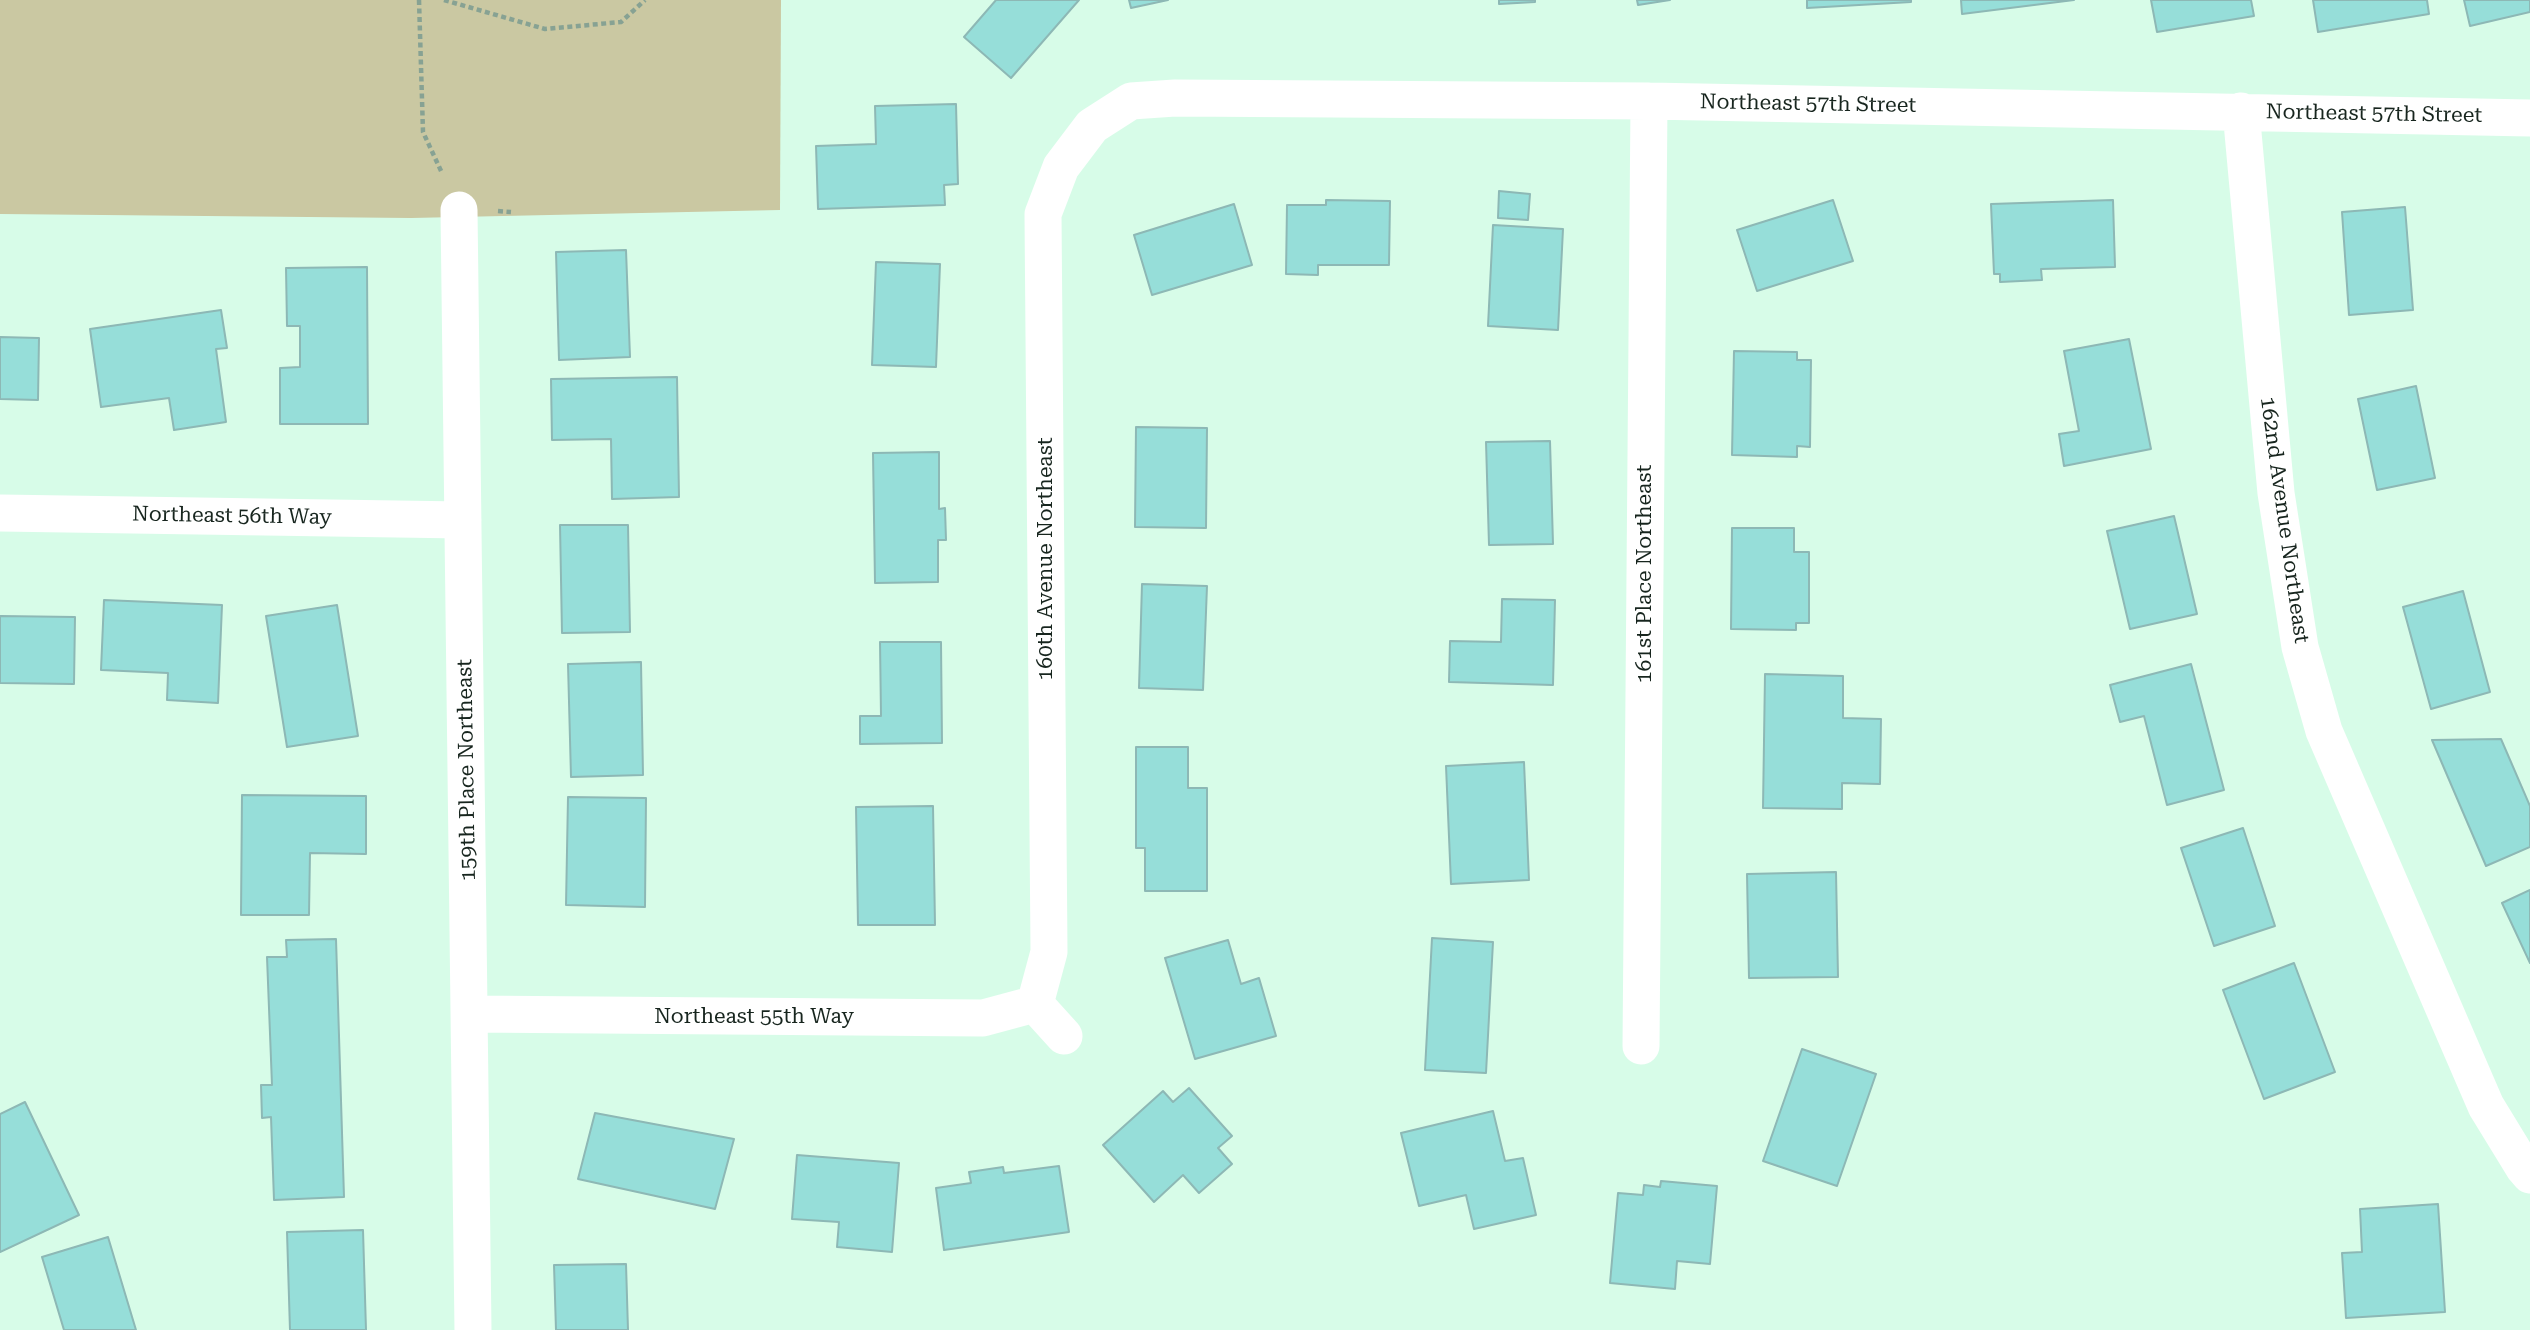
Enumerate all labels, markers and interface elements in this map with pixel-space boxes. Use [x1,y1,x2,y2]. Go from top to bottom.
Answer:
street label: Northeast 57th Street [1700,90,1916,118]
street label: Northeast 57th Street [2266,100,2482,128]
street label: 162nd Avenue Northeast [2254,395,2314,645]
street label: 160th Avenue Northeast [1033,437,1059,681]
street label: 161st Place Northeast [1632,465,1658,683]
street label: Northeast 56th Way [132,502,332,530]
street label: 159th Place Northeast [452,659,482,881]
street label: Northeast 55th Way [654,1004,854,1030]

